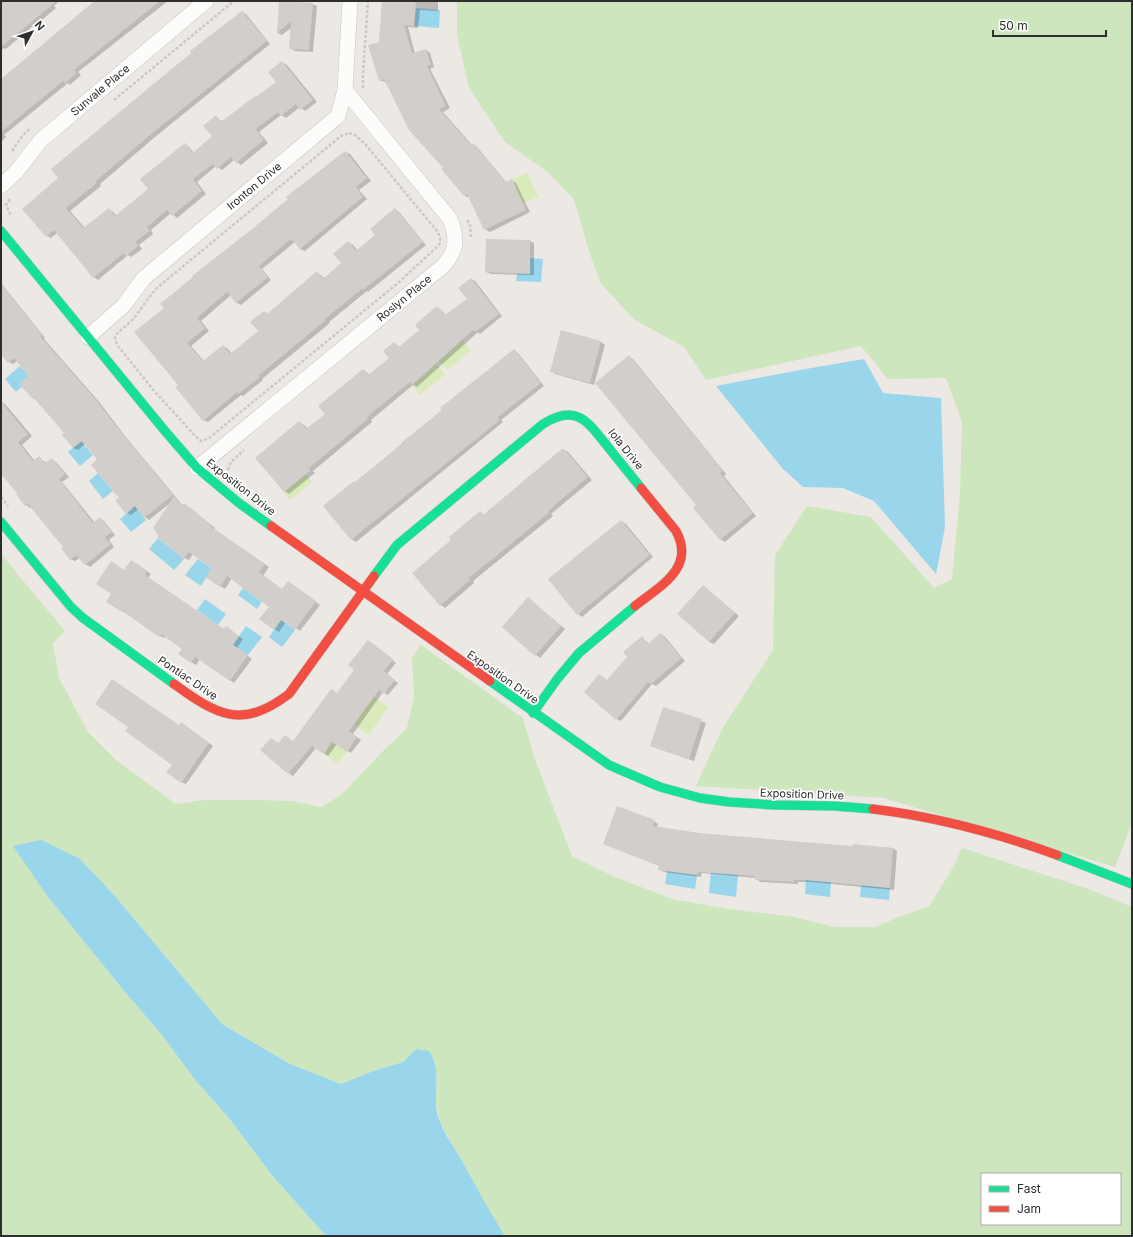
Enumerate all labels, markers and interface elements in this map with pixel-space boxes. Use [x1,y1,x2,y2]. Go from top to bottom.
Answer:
north arrow [12,12,52,52]
scale bar [993,12,1106,38]
text: N [32,18,48,33]
text: 50 m [999,18,1028,33]
street label: Sunvale Place [68,61,132,119]
street label: Ironton Drive [224,159,284,213]
street label: Roslyn Place [374,272,434,324]
street label: Iola Drive [605,426,647,472]
street label: Exposition Drive [204,456,278,518]
street label: Exposition Drive [465,647,541,707]
street label: Pontiac Drive [155,653,221,703]
street label: Exposition Drive [760,786,844,802]
legend [981,1173,1121,1225]
text: Fast [1017,1181,1041,1196]
text: Jam [1017,1201,1041,1216]

